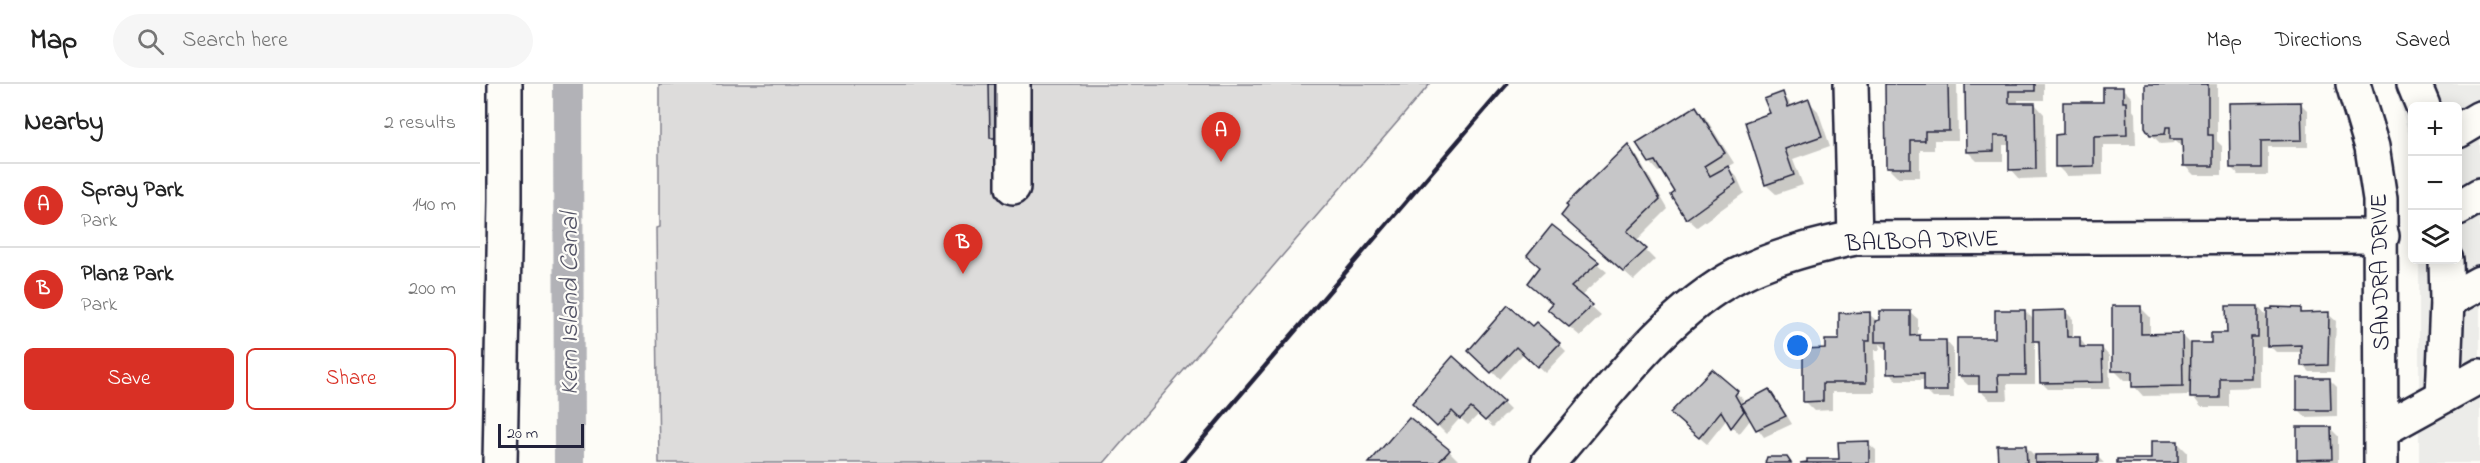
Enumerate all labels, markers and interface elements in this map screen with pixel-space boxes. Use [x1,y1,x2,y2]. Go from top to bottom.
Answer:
search box [113,14,533,68]
text: Map [30,21,77,62]
icon: search [134,25,167,58]
text: Search here [182,25,288,57]
text: Map [2206,26,2242,56]
text: Directions [2275,26,2362,56]
text: Saved [2395,26,2450,56]
map controls [2408,102,2462,264]
button: + [2408,102,2462,156]
text: Nearby [24,104,103,142]
text: 2 results [384,109,456,138]
pin: A [1202,112,1240,162]
button: − [2408,156,2462,210]
text: Spray Park [81,175,183,207]
text: A [37,191,50,220]
text: 140 m [412,191,456,220]
street label: SANDRA DRIVE [2363,193,2400,351]
text: Park [81,207,117,236]
water label: Kern Island Canal [552,210,590,395]
button: layers [2408,210,2462,264]
street label: BALBOA DRIVE [1844,222,1999,263]
pin: B [944,224,982,274]
text: Planz Park [81,259,173,291]
text: B [37,275,50,304]
text: 200 m [408,275,456,304]
text: Park [81,291,117,320]
your location [1783,331,1812,360]
button: Save [24,348,234,410]
button: Share [246,348,456,410]
scale bar [498,421,584,448]
text: 20 m [507,422,538,446]

